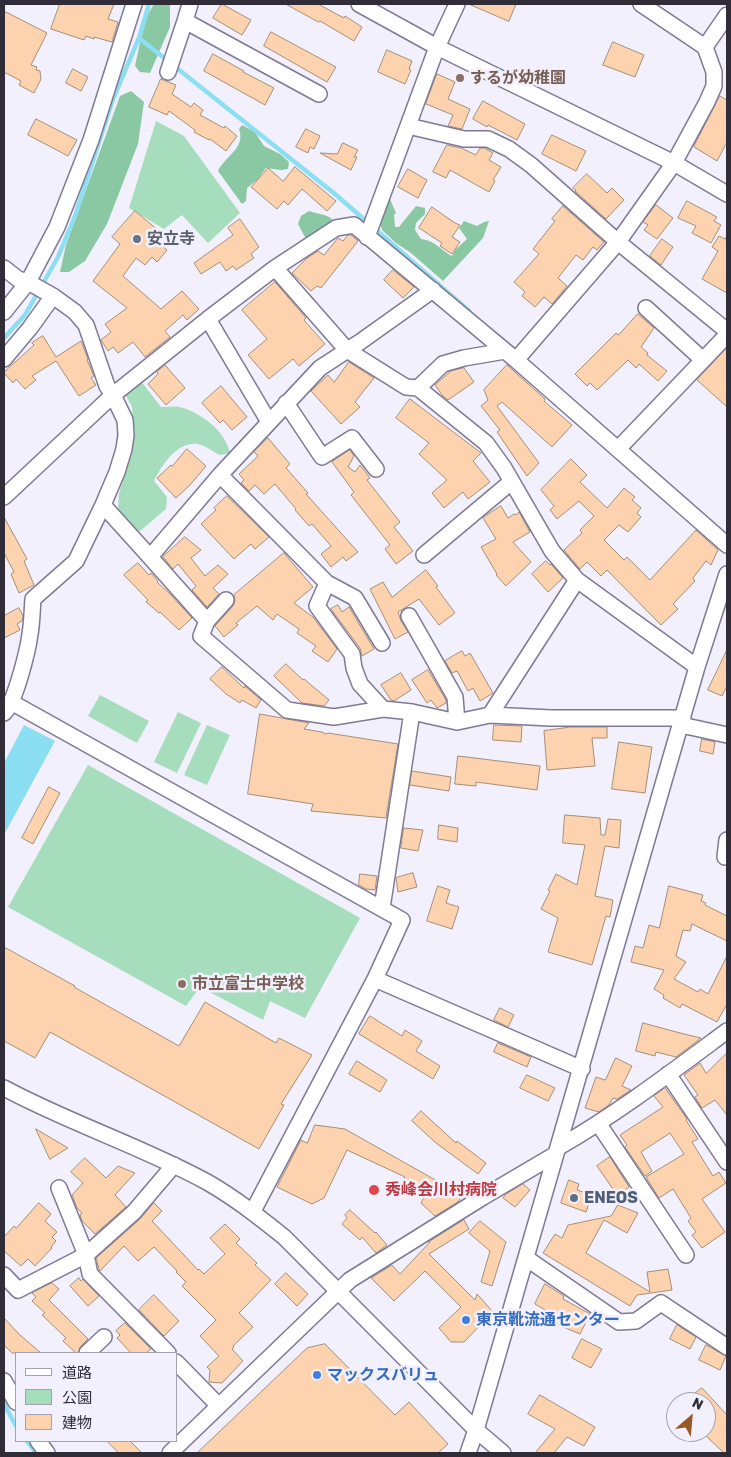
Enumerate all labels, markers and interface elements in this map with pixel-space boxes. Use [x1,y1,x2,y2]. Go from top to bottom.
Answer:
place label: するが幼稚園 [470,68,566,88]
marker: するが幼稚園 [454,72,466,84]
place label: 安立寺 [147,229,195,249]
marker: 安立寺 [131,233,143,245]
place label: 市立富士中学校 [192,974,304,994]
marker: 市立富士中学校 [176,978,188,990]
place label: 秀峰会川村病院 [385,1180,497,1200]
marker: 秀峰会川村病院 [367,1183,381,1197]
place label: ENEOS [584,1188,638,1208]
marker: ENEOS [568,1192,580,1204]
place label: 東京靴流通センター [476,1310,620,1330]
marker: 東京靴流通センター [460,1314,472,1326]
legend [15,1352,178,1442]
text: 道路 [62,1364,92,1382]
place label: マックスバリュ [327,1365,439,1385]
marker: マックスバリュ [311,1369,323,1381]
text: 公園 [62,1389,92,1407]
north arrow [666,1392,716,1442]
text: N [689,1394,706,1414]
text: 建物 [62,1414,92,1432]

